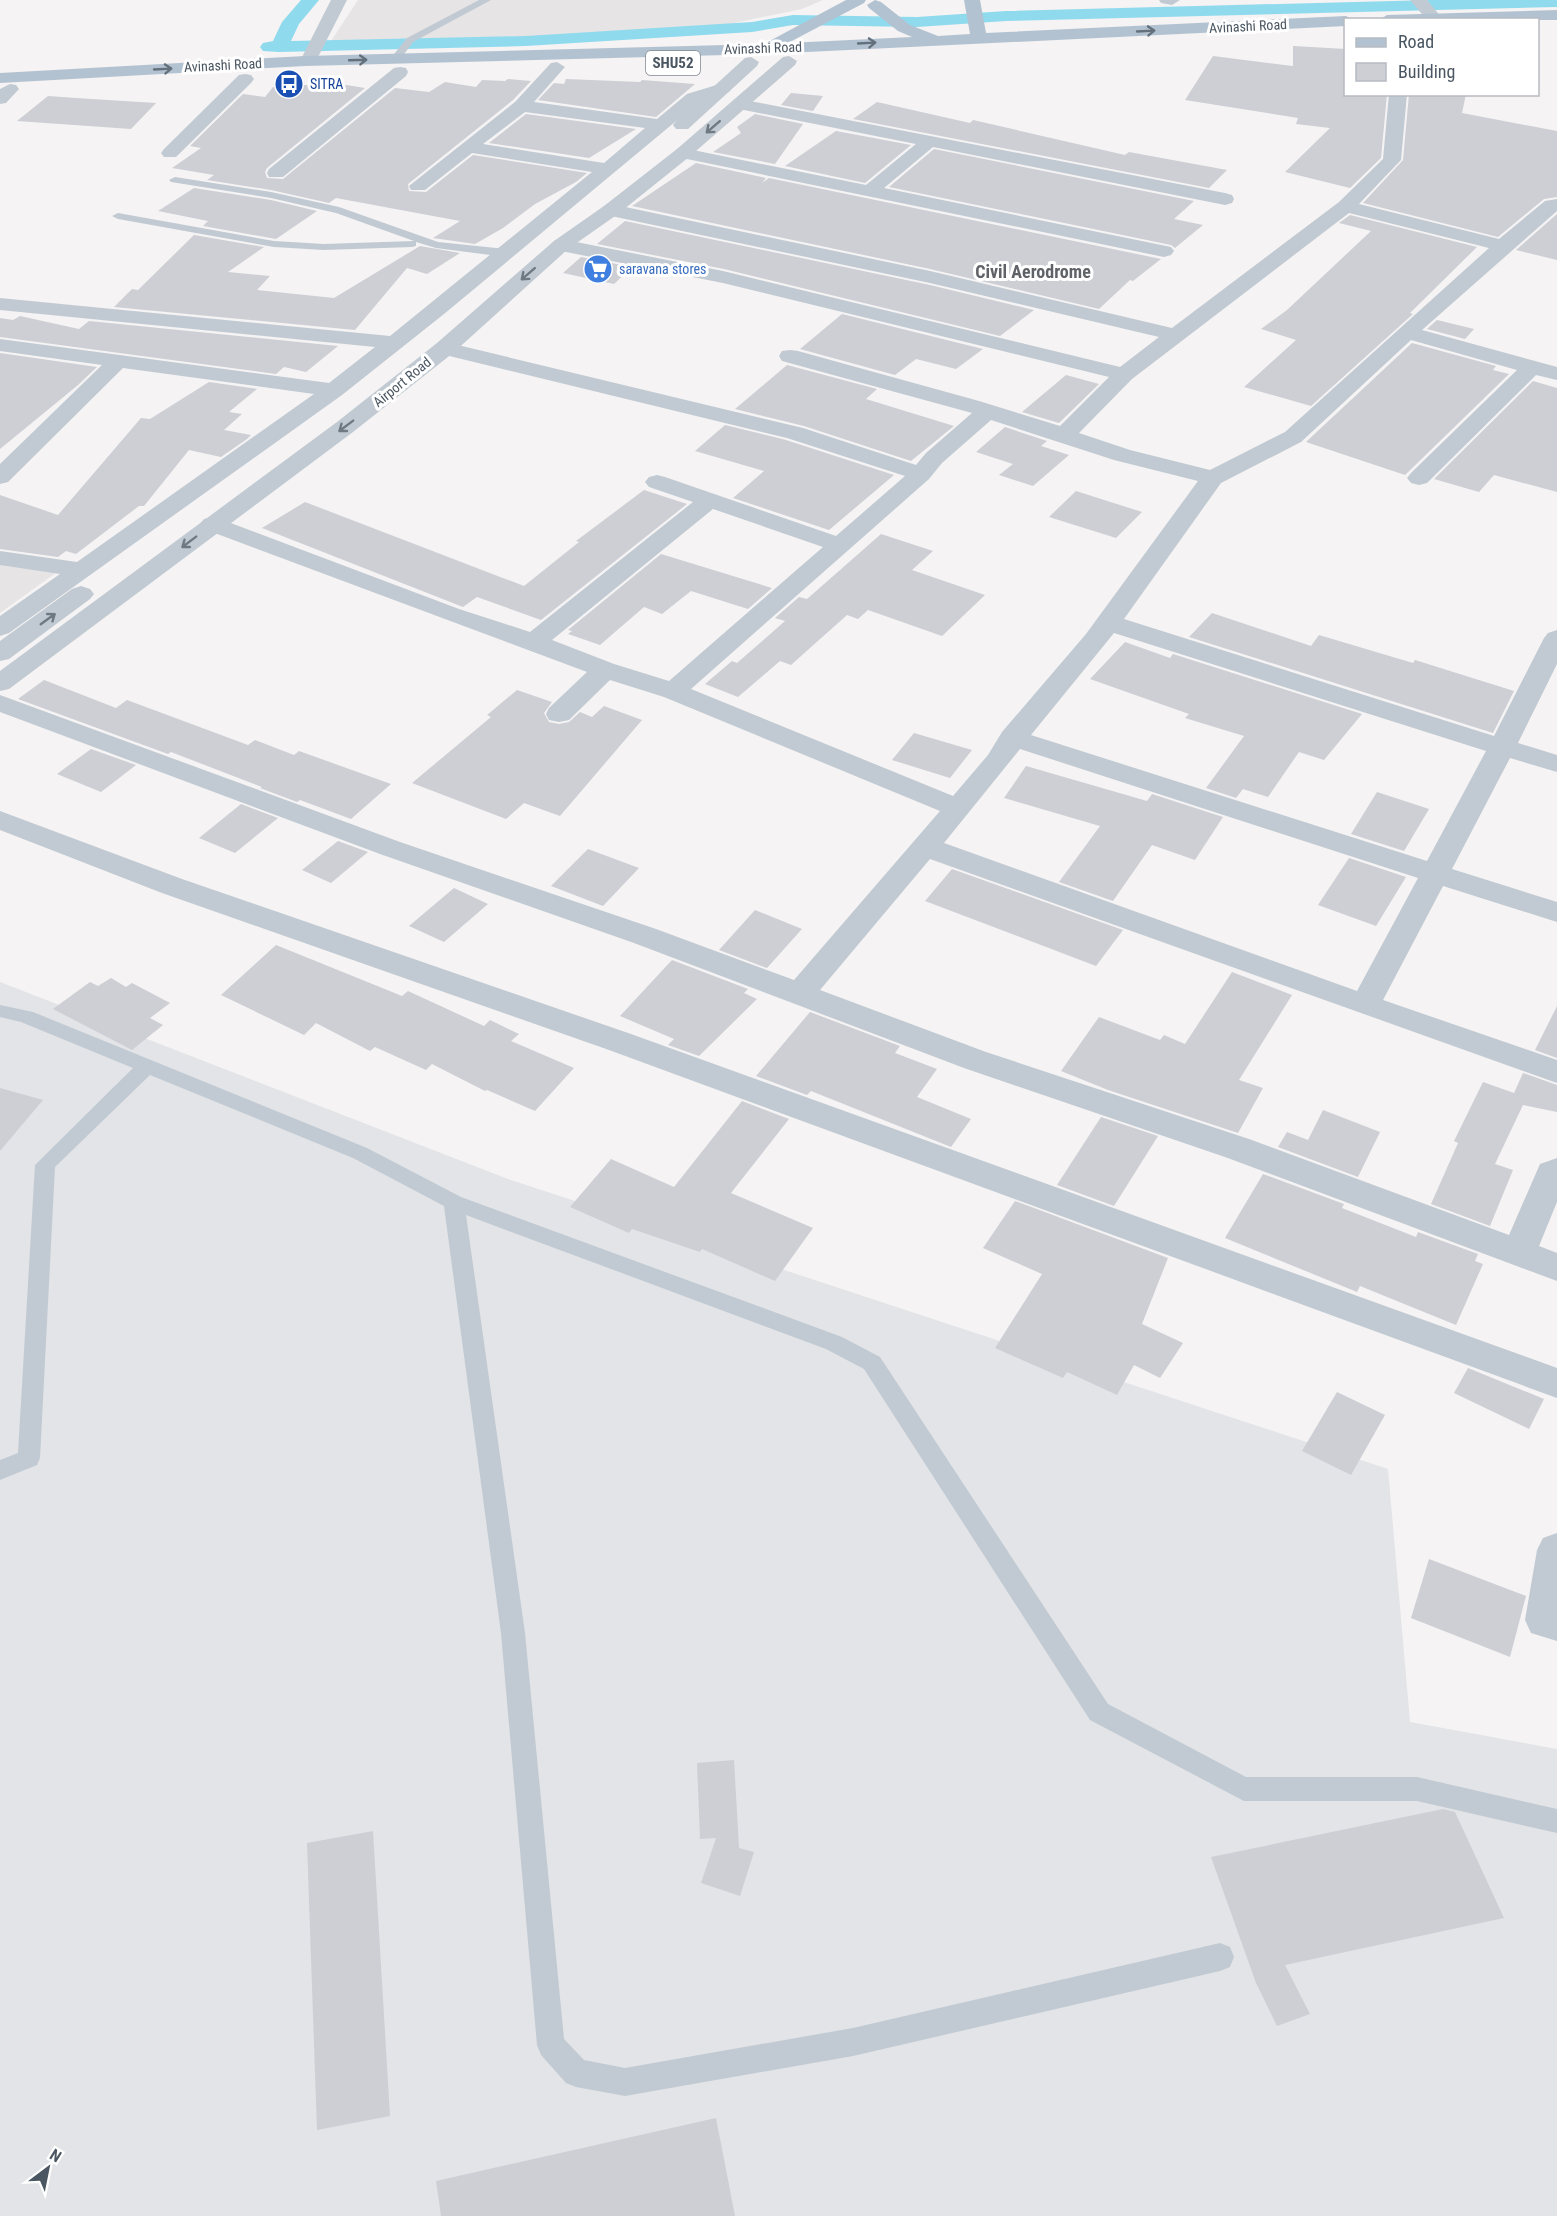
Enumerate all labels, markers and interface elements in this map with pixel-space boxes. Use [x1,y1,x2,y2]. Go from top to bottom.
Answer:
street label: Avinashi Road [1209,16,1287,36]
legend [1344,18,1539,96]
one-way arrow [1135,25,1155,36]
text: Road [1398,31,1434,52]
one-way arrow [857,38,877,49]
street label: Avinashi Road [724,39,802,57]
road number: SHU52 [646,51,700,75]
one-way arrow [348,54,368,65]
street label: Avinashi Road [184,55,262,75]
text: Building [1398,61,1455,82]
one-way arrow [153,63,173,74]
bus stop icon: SITRA [273,68,305,100]
place label: SITRA [310,76,343,92]
one-way arrow [705,121,721,134]
supermarket icon: saravana stores [582,253,614,285]
place label: saravana stores [619,261,706,277]
district label: Civil Aerodrome [975,261,1091,282]
one-way arrow [520,267,536,281]
street label: Airport Road [370,354,434,410]
one-way arrow [338,420,354,433]
one-way arrow [181,535,197,548]
one-way arrow [39,612,55,625]
north arrow [18,2138,78,2198]
text: N [46,2145,65,2166]

